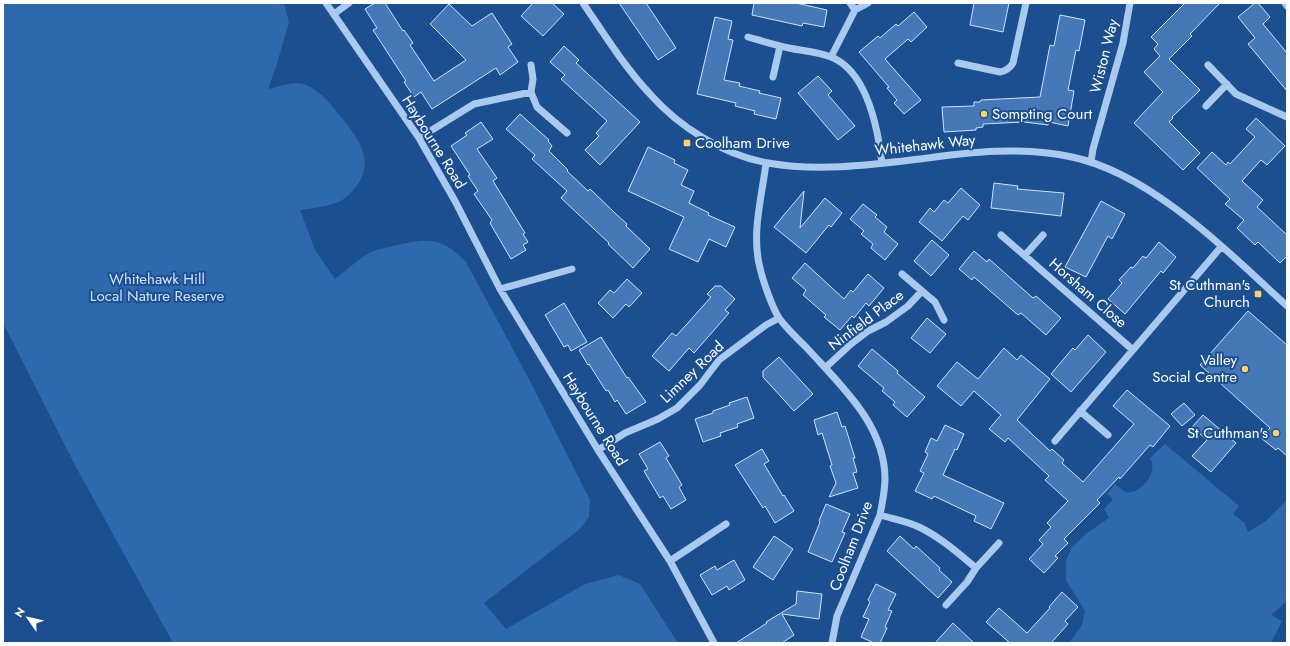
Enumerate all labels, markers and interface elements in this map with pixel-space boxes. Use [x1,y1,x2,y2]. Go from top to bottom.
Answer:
street label: Wiston Way [1084,16,1124,96]
street label: Haybourne Road [396,91,472,193]
place label: Sompting Court [992,103,1093,125]
marker: Sompting Court [979,109,989,119]
street label: Whitehawk Way [873,129,977,161]
place label: Coolham Drive [695,132,790,154]
marker: Coolham Drive [682,138,692,148]
street label: Horsham Close [1044,253,1132,333]
park label: Whitehawk Hill Local Nature Reserve [90,268,224,307]
place label: St Cuthman's Church [1169,274,1250,313]
street label: Ninfield Place [824,284,909,356]
marker: St Cuthman's Church [1253,289,1263,299]
street label: Limney Road [655,336,729,408]
place label: Valley Social Centre [1152,349,1237,388]
marker: Valley Social Centre [1240,364,1250,374]
street label: Haybourne Road [557,368,633,470]
place label: St Cuthman's [1187,422,1268,444]
marker: St Cuthman's [1271,428,1281,438]
street label: Coolham Drive [824,498,878,594]
north arrow [8,598,48,638]
text: N [11,604,29,621]

